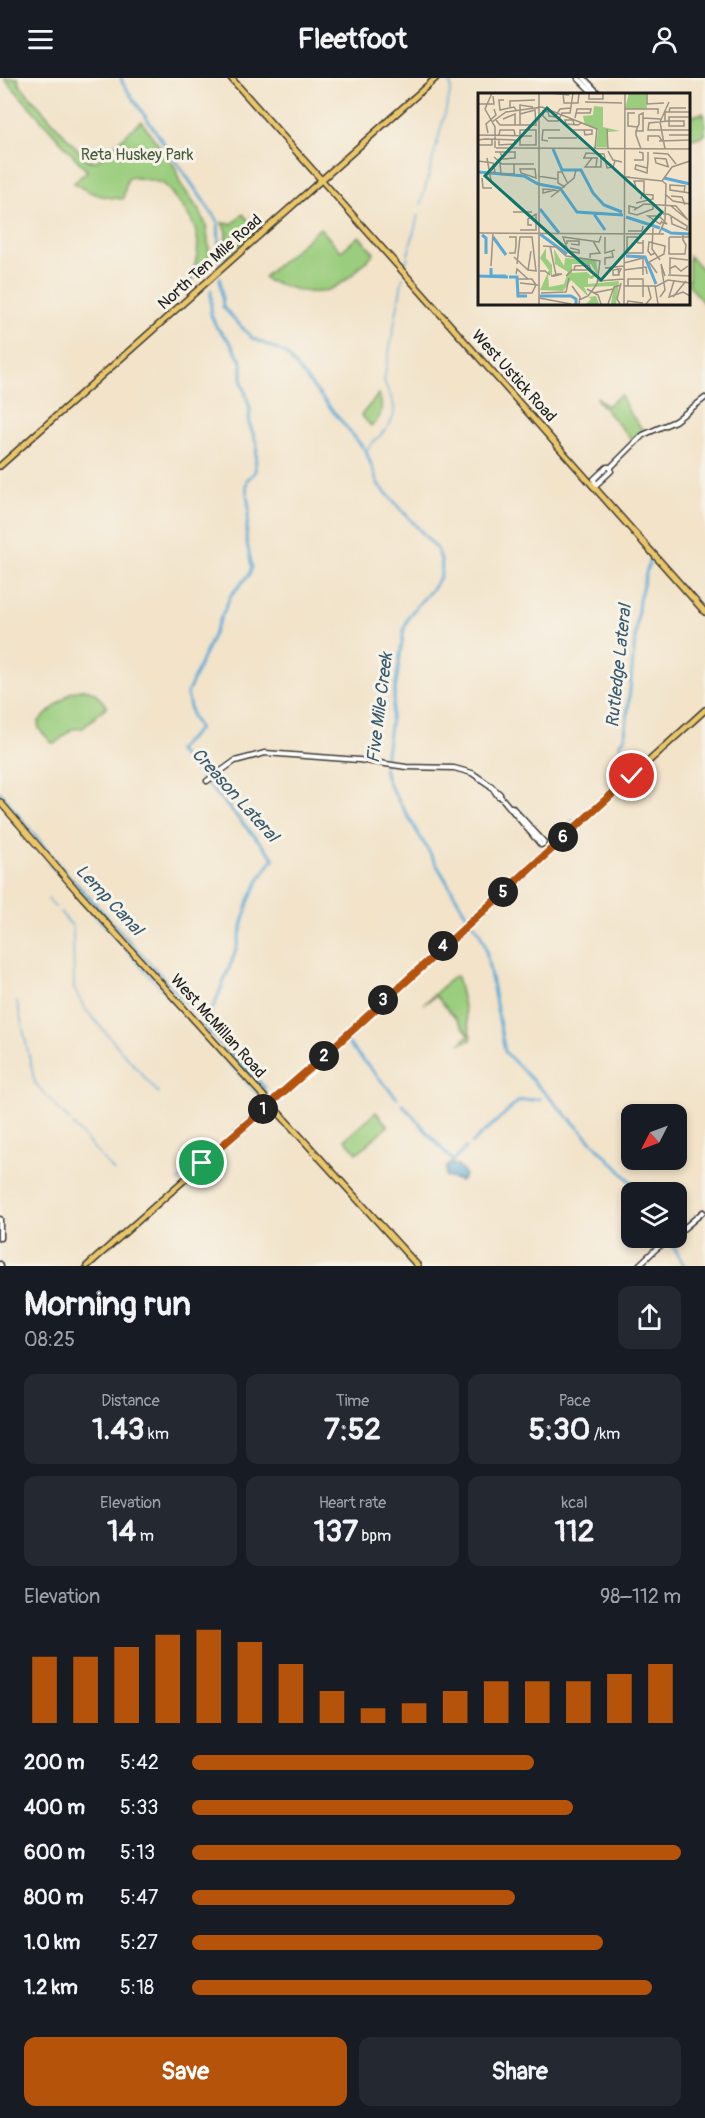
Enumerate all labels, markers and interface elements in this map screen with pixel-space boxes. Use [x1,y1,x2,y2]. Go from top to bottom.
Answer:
icon: menu [24,23,57,56]
text: Fleetfoot [298,23,407,56]
icon: person [648,23,681,56]
inset map [478,93,690,304]
park label: Reta Huskey Park [81,145,194,165]
street label: North Ten Mile Road [154,210,266,314]
street label: West Ustick Road [467,326,561,426]
water label: Rutledge Lateral [601,602,637,729]
water label: Five Mile Creek [362,650,398,765]
water label: Creason Lateral [187,743,285,848]
pin [606,750,657,801]
icon: check [615,759,648,792]
pin: 6 [548,822,578,852]
text: 6 [558,827,568,847]
water label: Lemp Canal [70,860,149,942]
pin: 5 [488,877,518,907]
text: 5 [499,882,507,902]
pin: 4 [428,931,458,961]
text: 4 [438,936,448,956]
street label: West McMillan Road [166,970,270,1082]
pin: 3 [368,985,398,1015]
text: 3 [379,990,387,1010]
pin: 2 [309,1041,339,1071]
text: 2 [320,1046,328,1066]
pin: 1 [248,1094,278,1124]
text: 1 [260,1099,266,1119]
north arrow [621,1104,687,1170]
map controls [621,1104,687,1248]
pin [176,1137,227,1188]
icon: arrive [185,1146,218,1179]
button: layers [621,1182,687,1248]
text: Morning run [24,1284,191,1325]
button: share [618,1286,681,1349]
text: 08:25 [24,1327,75,1352]
text: Distance [101,1391,160,1411]
text: Time [336,1391,369,1411]
text: Pace [559,1391,590,1411]
text: 1.43 [92,1411,145,1448]
text: 7:52 [324,1411,381,1448]
text: 5:30 [529,1411,590,1448]
text: km [145,1424,169,1444]
text: /km [590,1424,620,1444]
text: Elevation [100,1493,161,1513]
text: Heart rate [319,1493,386,1513]
text: kcal [561,1493,588,1513]
text: 14 [107,1513,136,1550]
text: 137 [314,1513,358,1550]
text: 112 [554,1513,595,1550]
text: m [136,1526,154,1546]
text: bpm [358,1526,391,1546]
text: Elevation [24,1584,100,1609]
text: 98–112 m [600,1584,681,1609]
text: 200 m [24,1750,85,1775]
text: 5:42 [120,1750,159,1775]
text: 400 m [24,1795,85,1820]
text: 5:33 [120,1795,159,1820]
text: 600 m [24,1840,85,1865]
text: 5:13 [120,1840,155,1865]
text: 800 m [24,1885,84,1910]
text: 5:47 [120,1885,158,1910]
text: 1.0 km [24,1930,80,1955]
text: 5:27 [120,1930,158,1955]
text: 1.2 km [24,1975,78,2000]
text: 5:18 [120,1975,154,2000]
button: Save [24,2037,347,2106]
button: Share [359,2037,681,2106]

